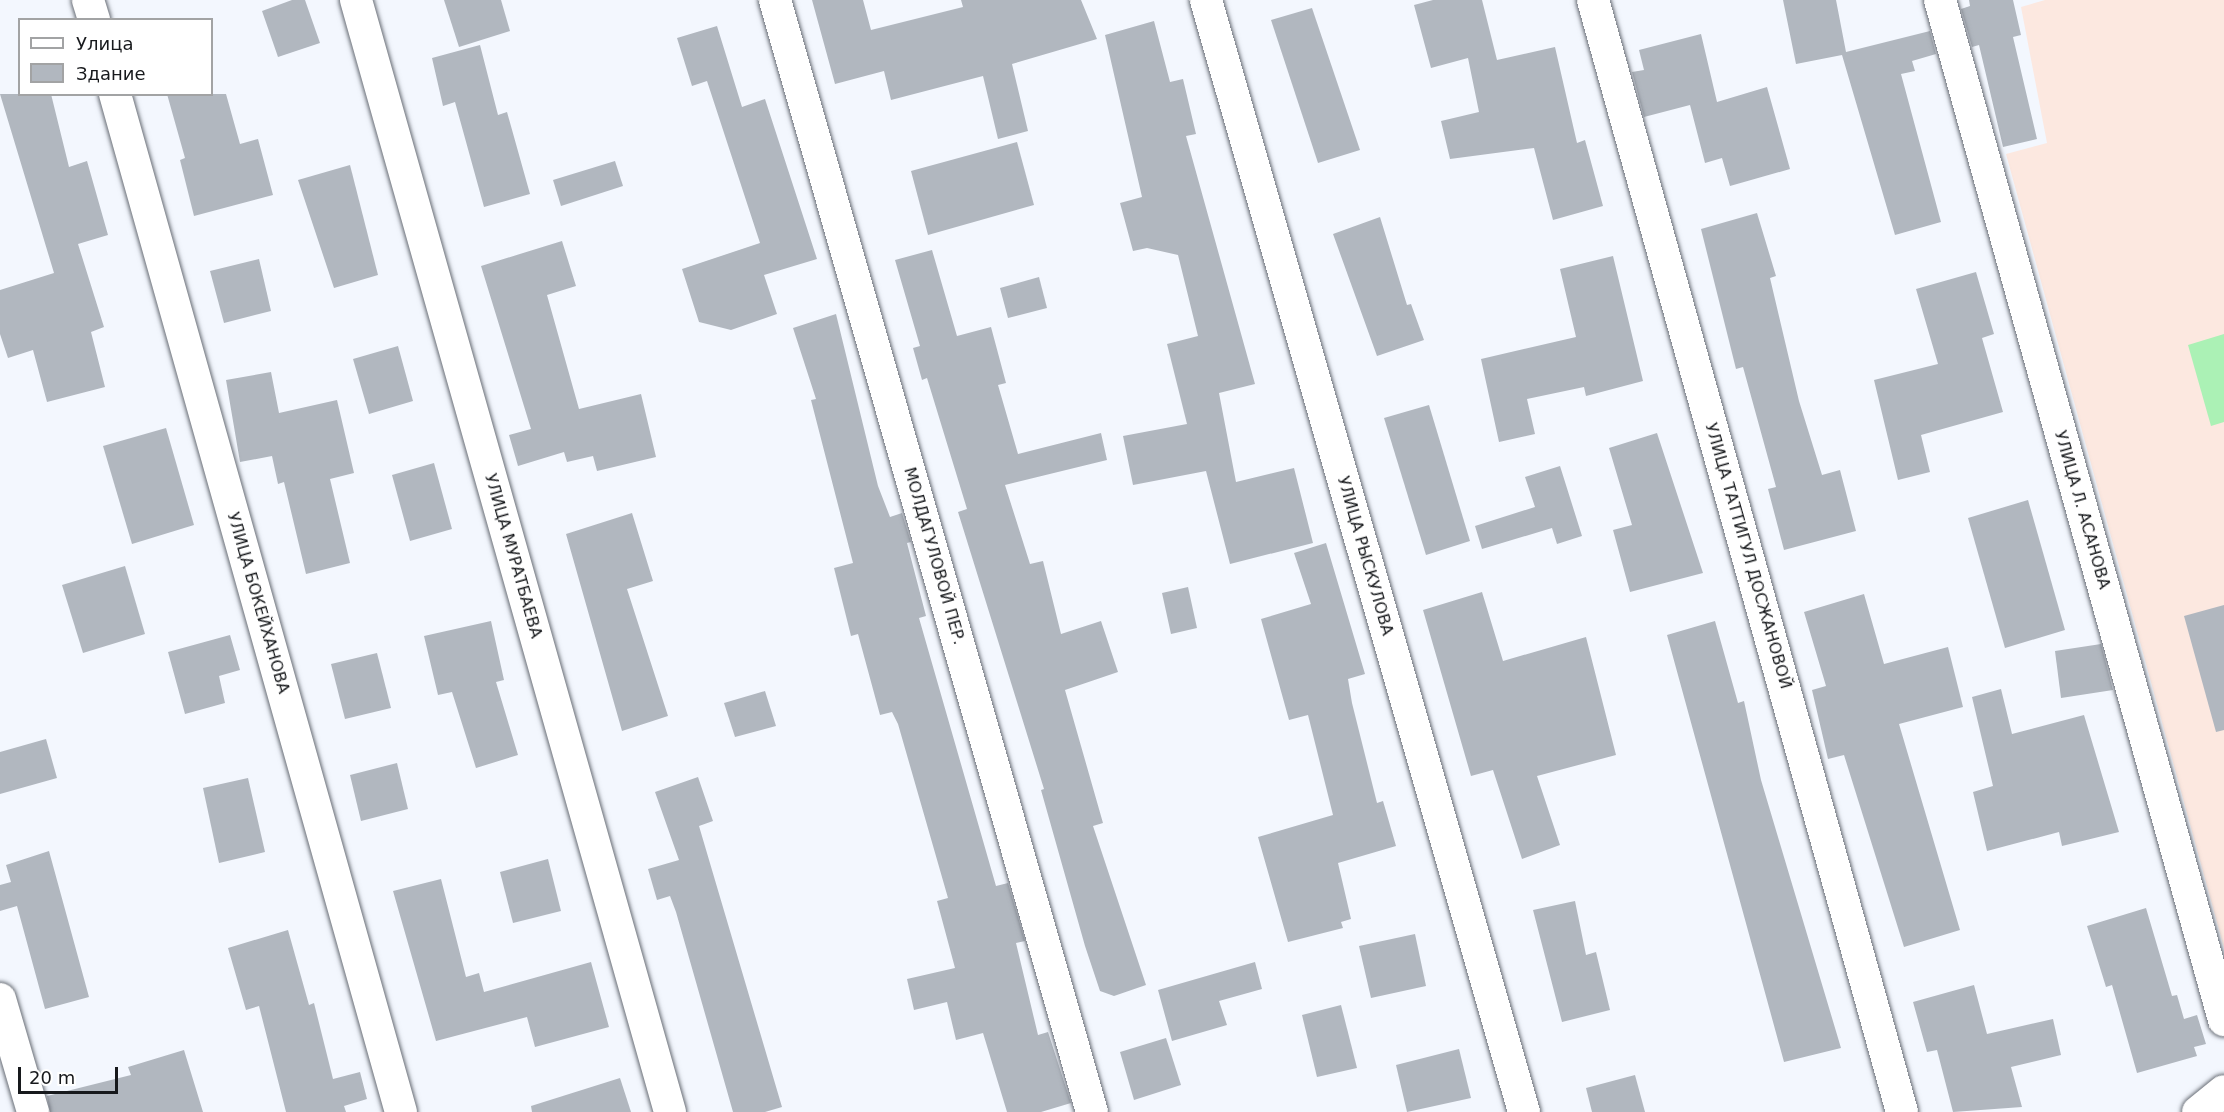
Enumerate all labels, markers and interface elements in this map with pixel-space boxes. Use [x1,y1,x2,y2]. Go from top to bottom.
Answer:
legend [18,18,213,96]
text: Улица [76,33,133,54]
text: Здание [76,63,146,84]
street label: УЛИЦА ТАТТИГУЛ ДОСЖАНОВОЙ [1701,421,1795,691]
street label: УЛИЦА Л. АСАНОВА [2050,429,2114,591]
street label: МОЛДАГУЛОВОЙ ПЕР. [899,465,969,647]
street label: УЛИЦА МУРАТБАЕВА [480,472,546,640]
street label: УЛИЦА РЫСКУЛОВА [1333,474,1397,638]
street label: УЛИЦА БОКЕЙХАНОВА [223,510,293,696]
scale bar [21,1055,122,1093]
text: 20 m [29,1067,75,1088]

